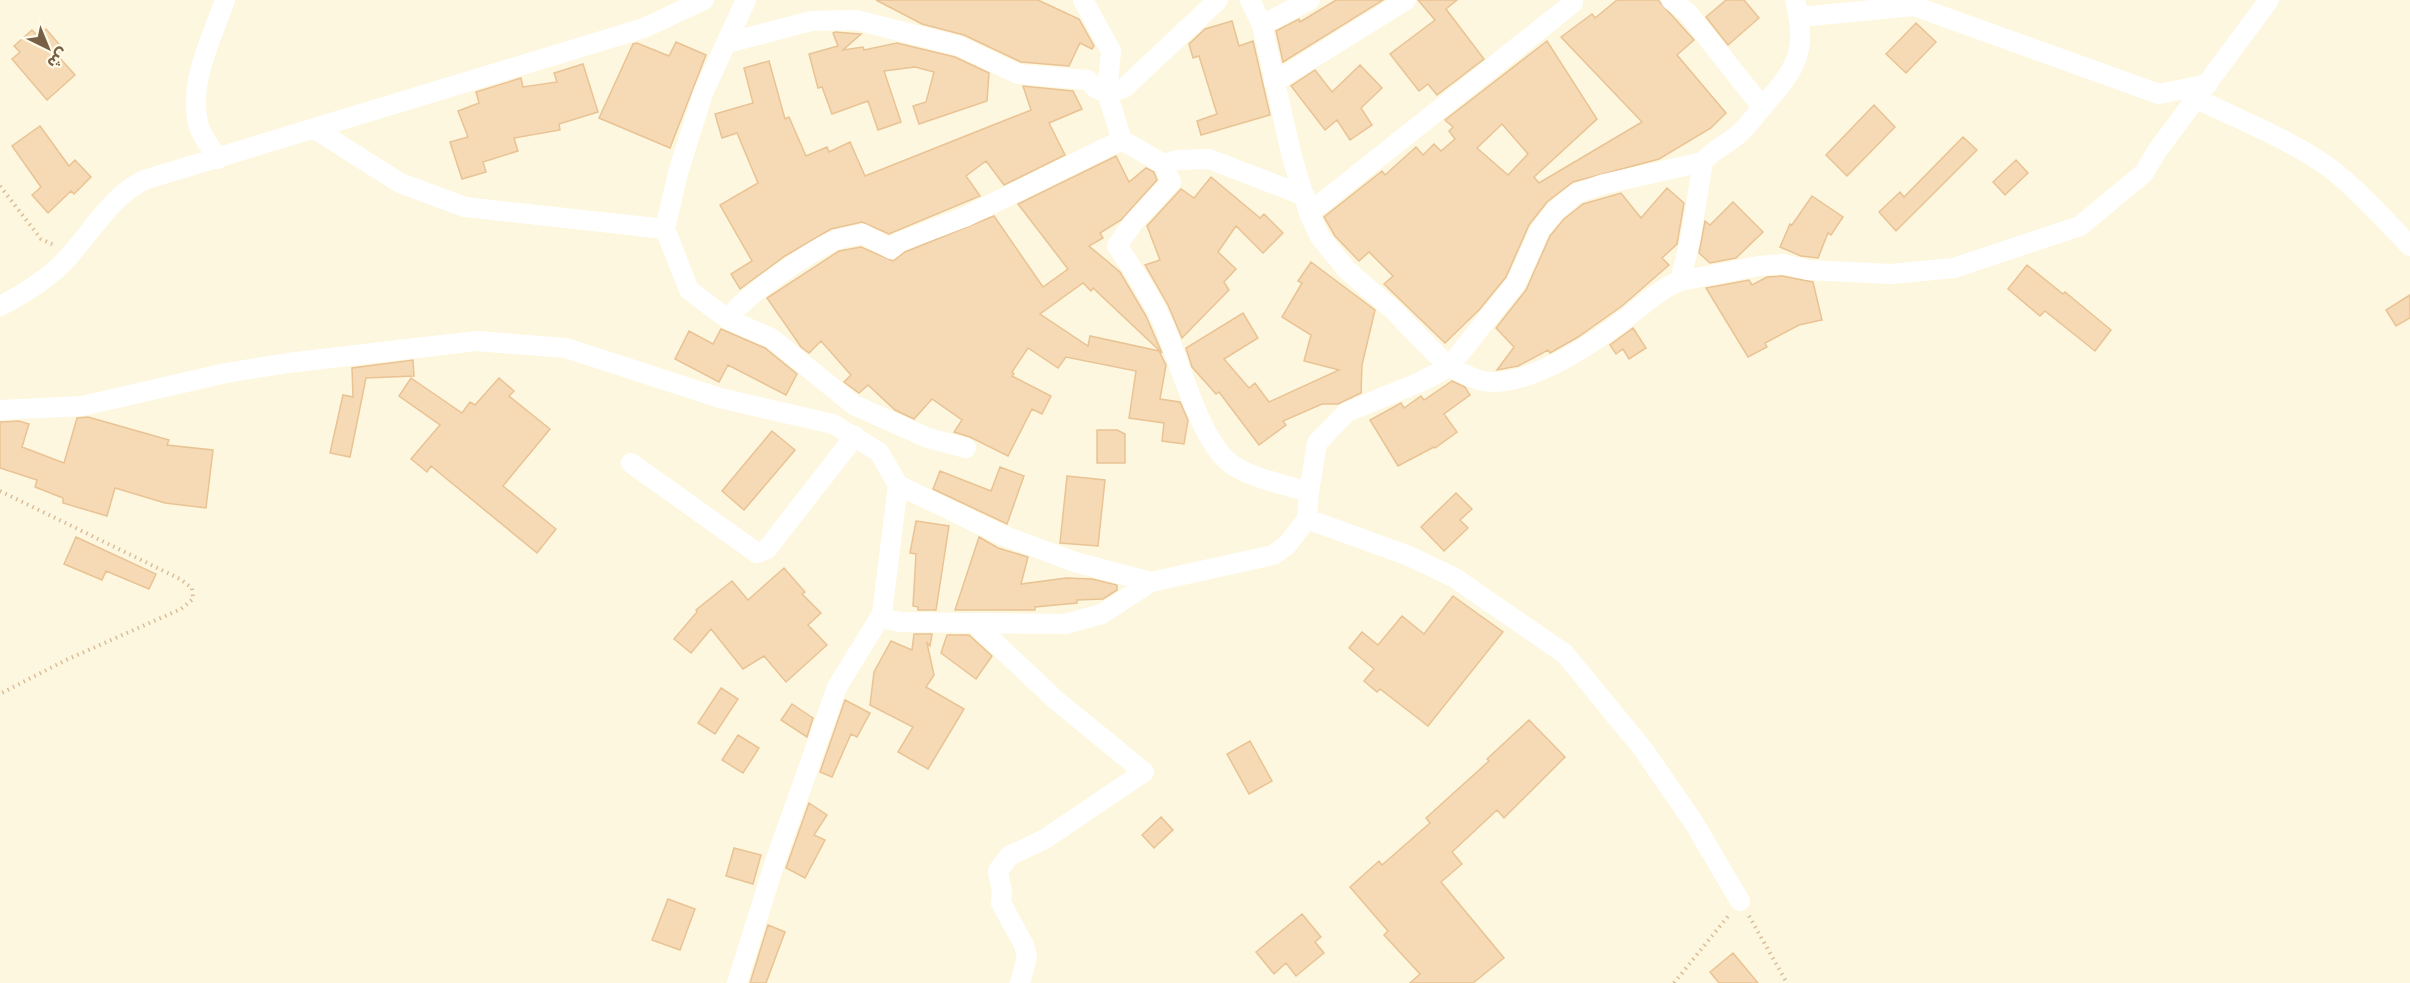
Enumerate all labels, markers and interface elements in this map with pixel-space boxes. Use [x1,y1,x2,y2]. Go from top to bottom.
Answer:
north arrow [18,18,78,78]
text: ش [42,43,74,75]

